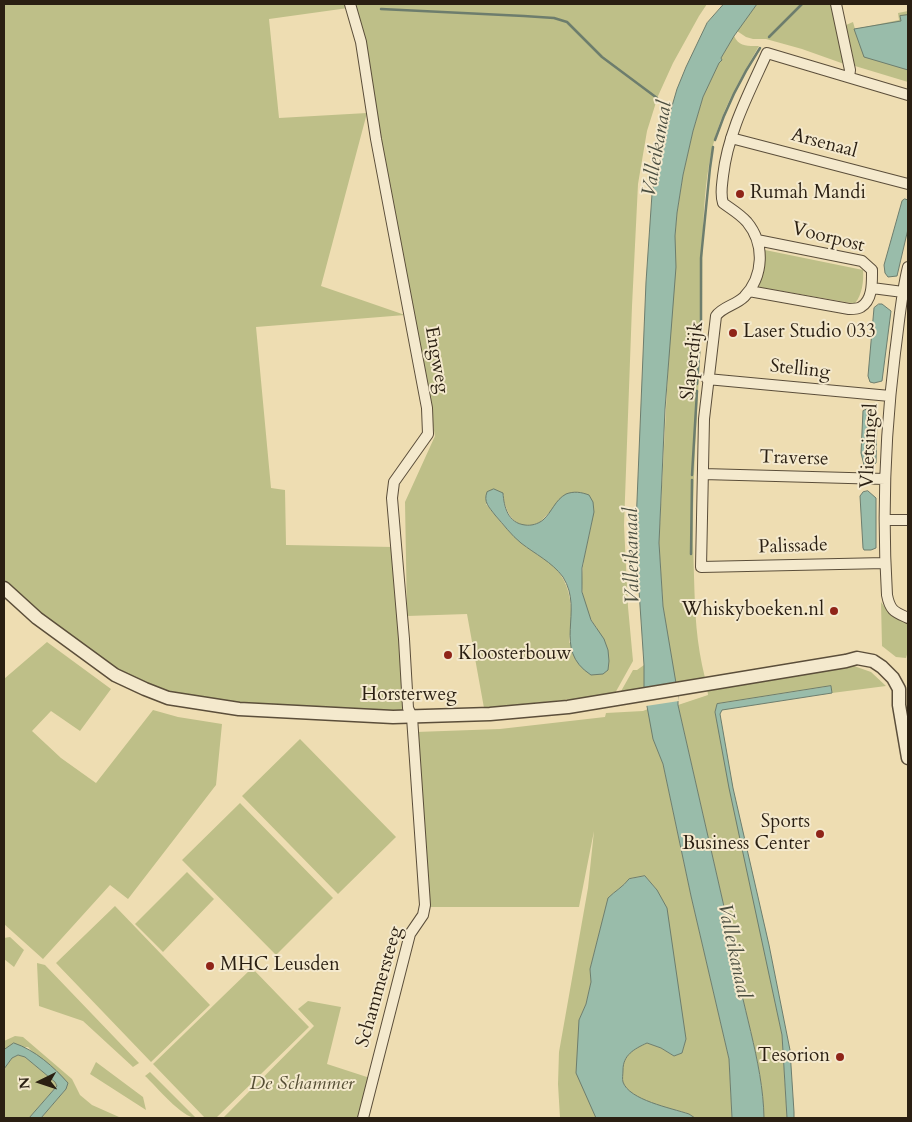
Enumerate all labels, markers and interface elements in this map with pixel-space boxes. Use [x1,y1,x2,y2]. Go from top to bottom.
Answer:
water label: Valleikanaal [638,99,678,199]
street label: Arsenaal [788,124,860,164]
place label: Rumah Mandi [750,183,866,205]
marker: Rumah Mandi [734,188,746,200]
street label: Voorpost [789,218,867,258]
street label: Slaperdijk [677,320,709,402]
place label: Laser Studio 033 [743,322,876,344]
street label: Engweg [419,325,453,395]
marker: Laser Studio 033 [727,327,739,339]
street label: Stelling [769,355,831,385]
street label: Vlietsingel [856,403,884,489]
street label: Traverse [759,446,829,472]
water label: Valleikanaal [620,507,646,605]
street label: Palissade [758,534,828,560]
place label: Whiskyboeken.nl [682,600,824,622]
marker: Whiskyboeken.nl [828,605,840,617]
place label: Kloosterbouw [458,644,572,666]
marker: Kloosterbouw [442,649,454,661]
street label: Horsterweg [361,685,457,707]
place label: Sports Business Center [682,812,810,856]
marker: Sports Business Center [814,828,826,840]
water label: Valleikanaal [711,901,755,1001]
street label: Schammersteeg [352,924,408,1050]
place label: MHC Leusden [220,955,340,977]
marker: MHC Leusden [204,960,216,972]
place label: Tesorion [757,1046,830,1068]
marker: Tesorion [834,1051,846,1063]
north arrow [15,1057,65,1107]
park label: De Schammer [250,1074,354,1096]
text: N [15,1076,34,1090]

